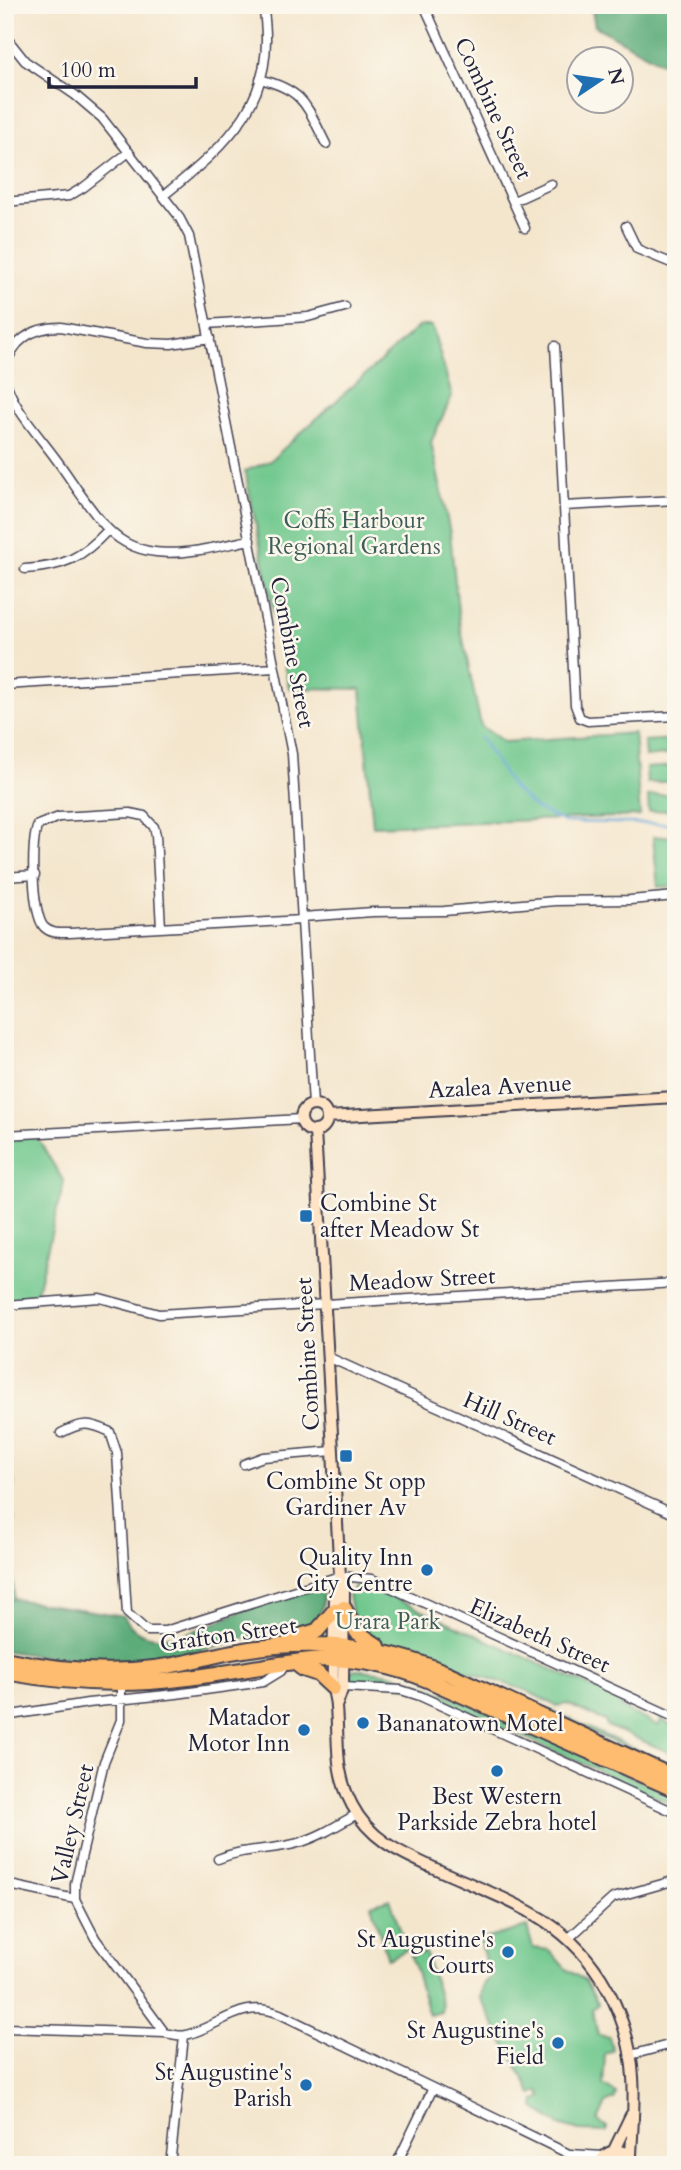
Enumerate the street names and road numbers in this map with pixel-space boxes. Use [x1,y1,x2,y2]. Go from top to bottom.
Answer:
street label: Combine Street [447,32,540,184]
street label: Combine Street [263,574,322,730]
street label: Azalea Avenue [428,1067,573,1106]
street label: Meadow Street [348,1260,496,1299]
street label: Combine Street [288,1277,327,1431]
street label: Hill Street [458,1384,561,1453]
street label: Elizabeth Street [465,1591,615,1680]
street label: Grafton Street [158,1610,298,1659]
street label: Valley Street [44,1761,101,1887]

